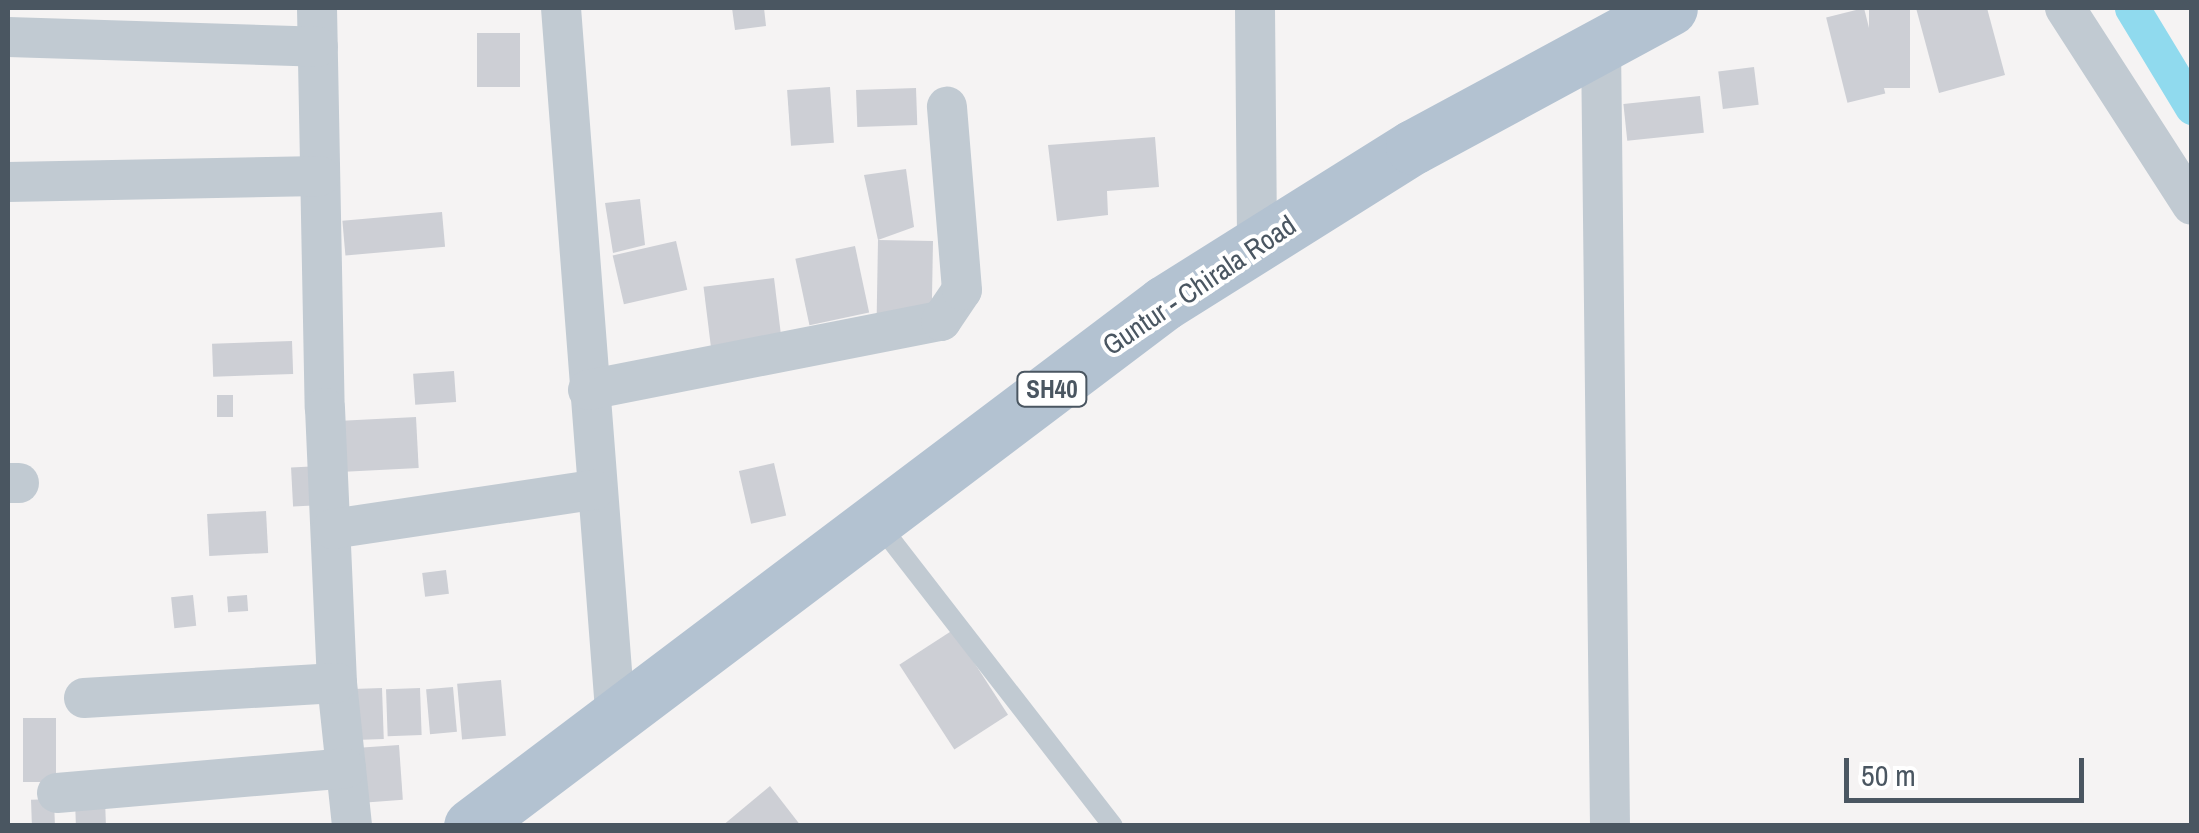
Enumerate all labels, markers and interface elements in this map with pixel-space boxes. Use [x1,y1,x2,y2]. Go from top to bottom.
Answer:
street label: Guntur - Chirala Road [1096,208,1302,362]
road number: SH40 [1014,369,1090,409]
scale bar [1849,738,2089,800]
text: 50 m [1861,755,1916,795]

